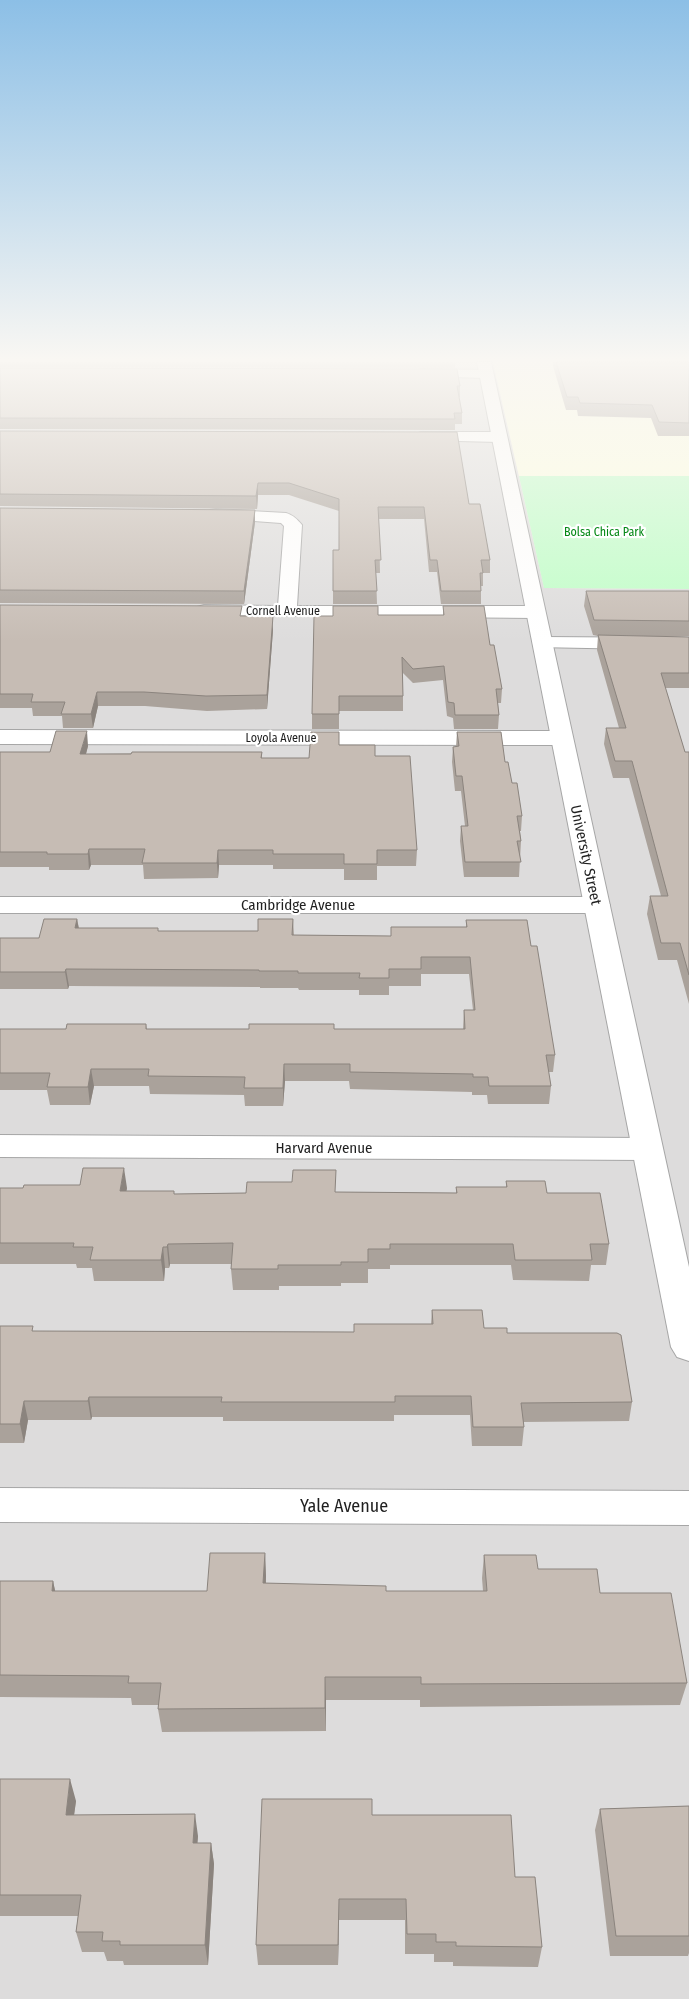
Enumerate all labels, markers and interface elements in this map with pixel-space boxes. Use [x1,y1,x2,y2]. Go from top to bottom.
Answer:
park label: Bolsa Chica Park [564,525,644,539]
street label: Cornell Avenue [246,604,320,618]
street label: Loyola Avenue [246,731,316,745]
street label: University Street [567,803,605,907]
street label: Cambridge Avenue [241,896,355,914]
street label: Harvard Avenue [276,1139,372,1157]
street label: Yale Avenue [300,1495,388,1517]

